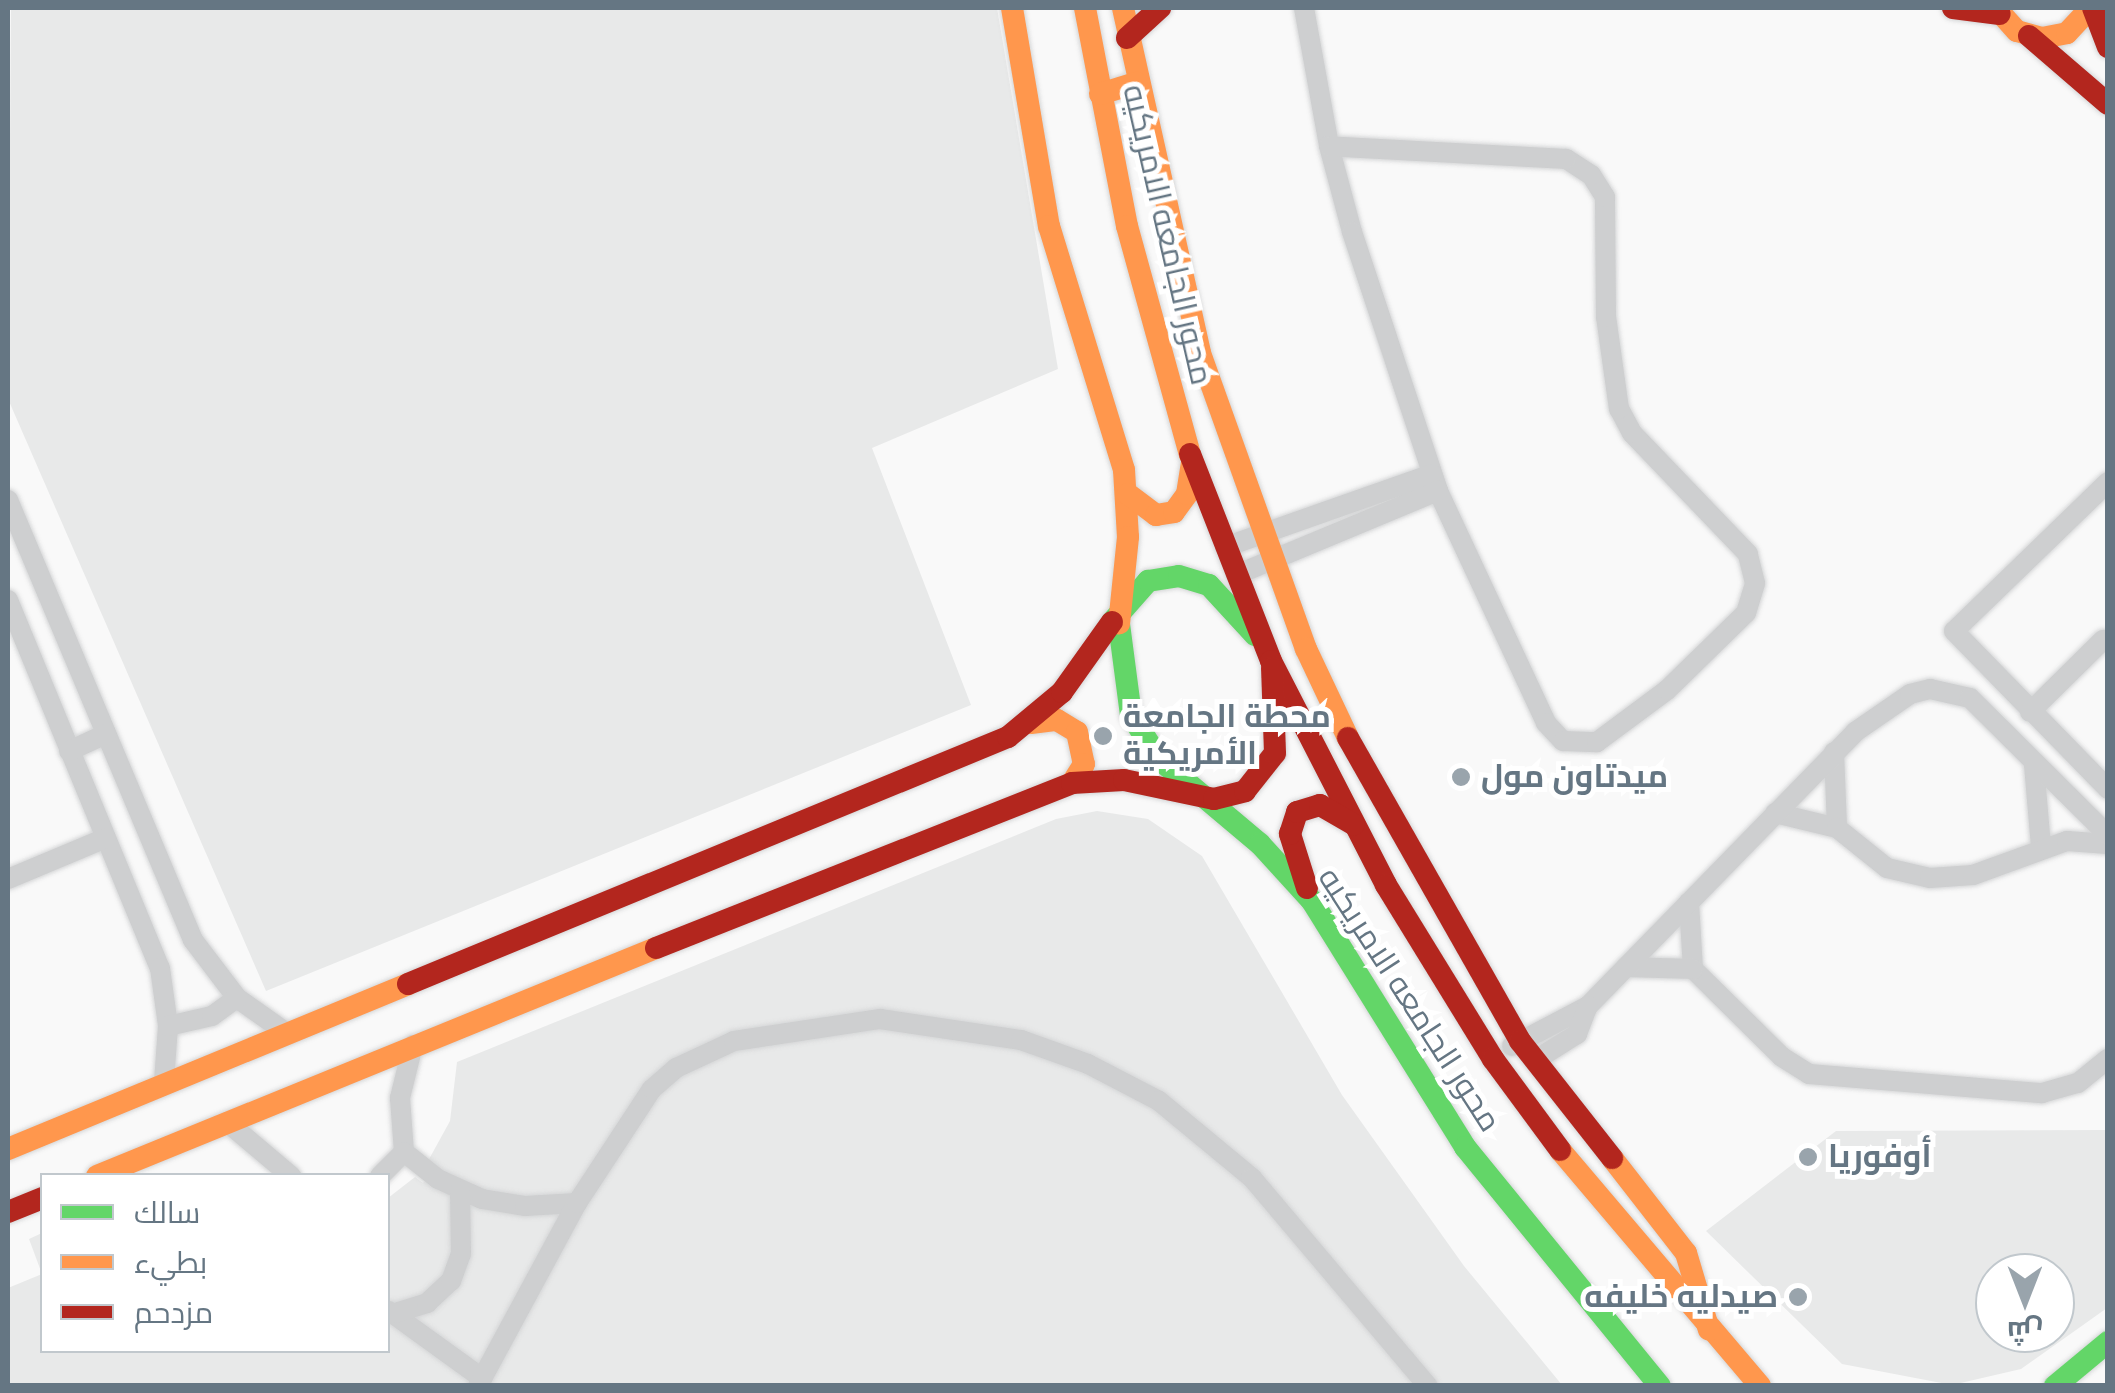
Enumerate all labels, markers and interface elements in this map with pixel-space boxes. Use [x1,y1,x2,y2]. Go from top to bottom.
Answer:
street label: محور الجامعه الامريكيه [1114,81,1220,389]
place label: محطة الجامعة الأمريكية [1123,699,1331,774]
marker: محطة الجامعة الأمريكية [1092,725,1114,747]
place label: ميدتاون مول [1481,758,1668,796]
marker: ميدتاون مول [1450,766,1472,788]
street label: محور الجامعه الامريكيه [1309,861,1509,1139]
place label: أوفوريا [1828,1138,1932,1176]
marker: أوفوريا [1797,1146,1819,1168]
legend [40,1173,390,1353]
text: سالك [134,1195,200,1231]
text: بطيء [134,1245,207,1281]
north arrow [1975,1253,2075,1353]
place label: صيدليه خليفه [1584,1278,1778,1316]
marker: صيدليه خليفه [1787,1286,1809,1308]
text: مزدحم [134,1295,213,1331]
text: ش [2007,1315,2043,1348]

